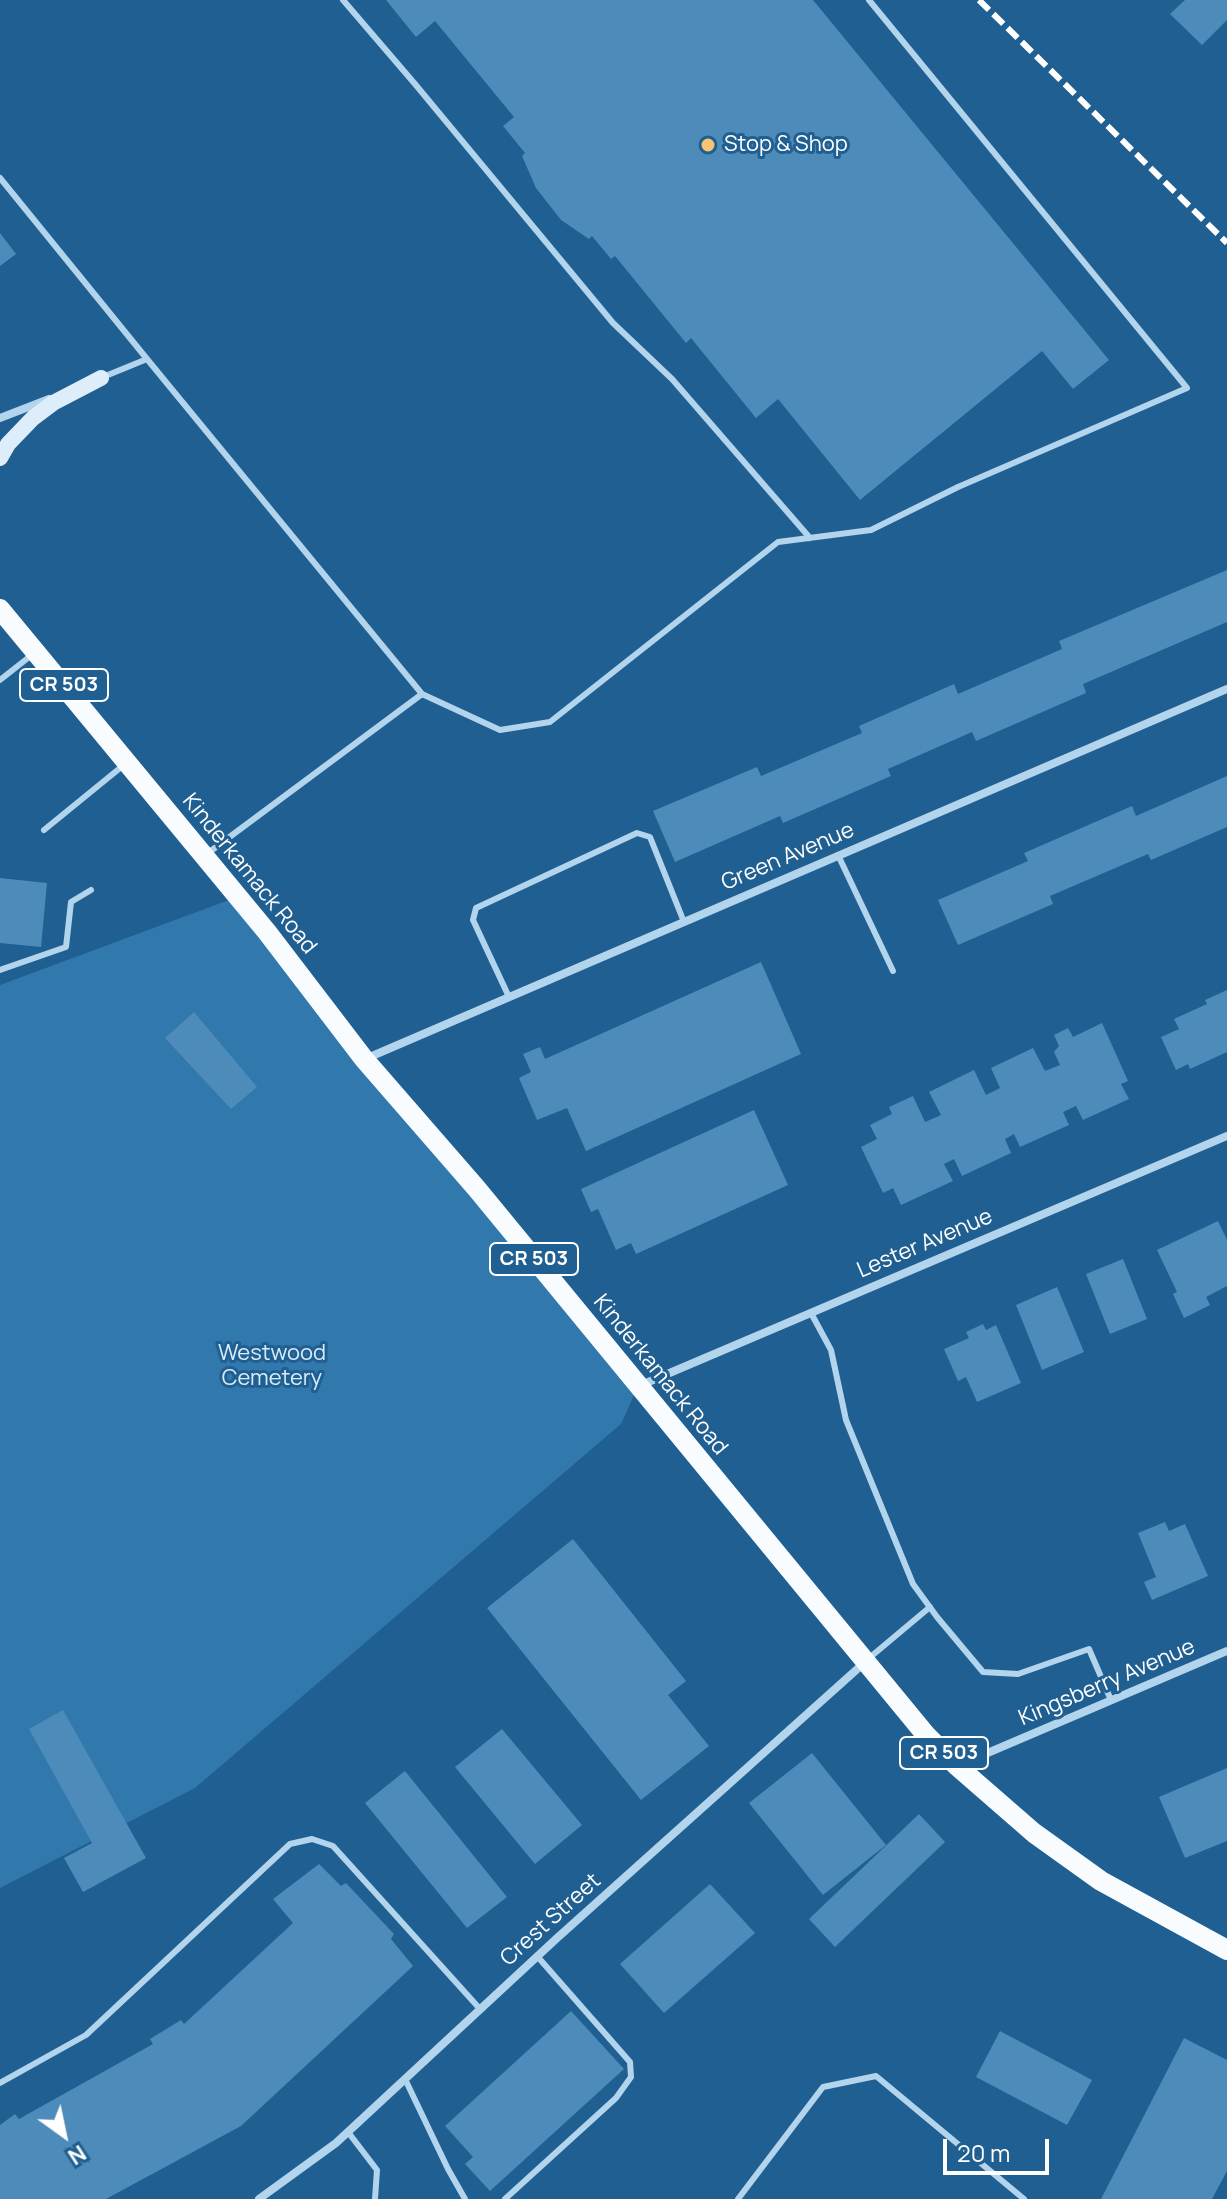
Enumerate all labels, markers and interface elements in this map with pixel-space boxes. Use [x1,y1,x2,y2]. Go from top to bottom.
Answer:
place label: Stop & Shop [724,132,848,158]
marker: Stop & Shop [699,136,717,154]
road number: CR 503 [20,669,108,701]
street label: Kinderkamack Road [176,789,322,959]
street label: Green Avenue [718,817,858,897]
street label: Lester Avenue [853,1204,997,1284]
road number: CR 503 [490,1243,578,1275]
street label: Kinderkamack Road [587,1290,733,1460]
park label: Westwood Cemetery [218,1341,326,1392]
street label: Kingsberry Avenue [1015,1634,1199,1732]
road number: CR 503 [900,1737,988,1769]
street label: Crest Street [495,1868,607,1972]
north arrow [24,2095,104,2175]
scale bar [947,2123,1053,2173]
text: 20 m [957,2136,1010,2169]
text: N [62,2138,92,2172]

